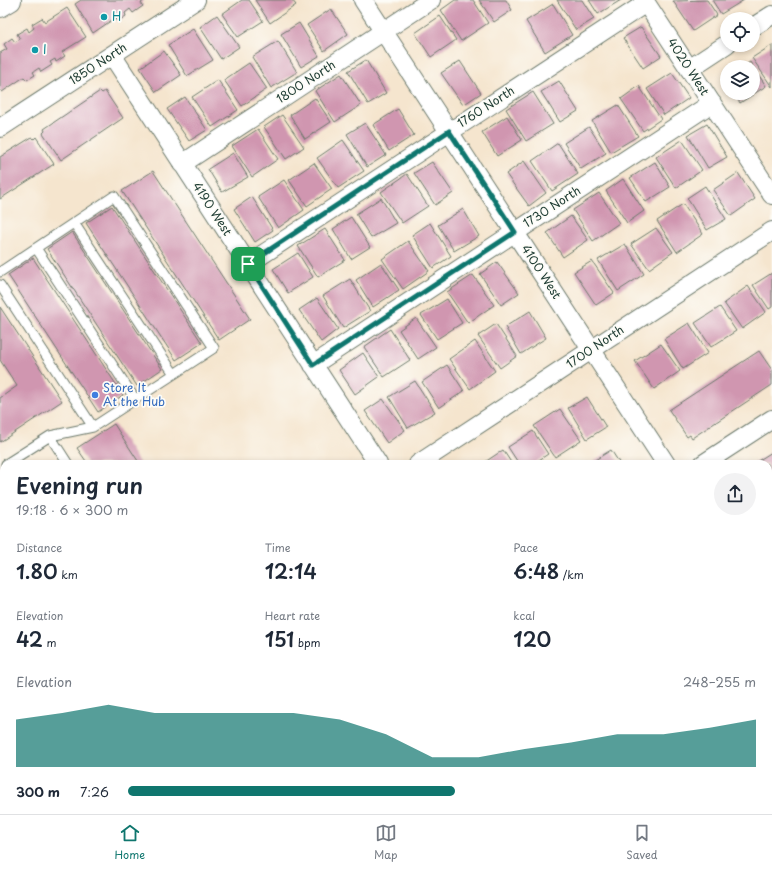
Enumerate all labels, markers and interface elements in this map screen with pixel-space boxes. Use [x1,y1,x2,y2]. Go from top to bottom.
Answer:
place label: H [112,7,121,25]
marker: H [99,12,109,22]
map controls [720,12,760,100]
button: locate [720,12,760,52]
street label: 4020 West [664,34,714,99]
street label: 1850 North [65,38,130,89]
place label: I [43,40,47,58]
marker: I [30,45,40,55]
street label: 1800 North [272,55,339,107]
button: layers [720,60,760,100]
street label: 1760 North [453,81,518,131]
street label: 4190 West [189,178,237,239]
street label: 1730 North [519,181,584,231]
street label: 4100 West [517,241,566,302]
pin [231,247,265,281]
icon: arrive [237,253,259,275]
street label: 1700 North [562,320,627,372]
place label: Store It At the Hub [103,378,165,410]
marker: Store It At the Hub [90,390,100,400]
text: Evening run [16,468,143,501]
button: share [714,473,756,515]
text: 19:18 · 6 × 300 m [16,500,128,519]
text: Distance [16,539,62,556]
text: Time [265,539,291,556]
text: Pace [513,539,538,556]
text: 1.80 [16,556,58,586]
text: 12:14 [265,556,317,586]
text: 6:48 [513,556,559,586]
text: km [58,566,78,583]
text: /km [559,566,584,583]
text: Elevation [16,607,63,624]
text: Heart rate [265,607,320,624]
text: kcal [513,607,535,624]
text: 42 [16,624,43,654]
text: 151 [265,624,294,654]
text: 120 [513,624,551,654]
text: m [43,634,57,651]
text: bpm [294,634,321,651]
text: Elevation [16,672,72,691]
text: 248–255 m [683,672,756,691]
text: 300 m [16,782,60,801]
text: 7:26 [80,782,109,801]
tab: Home [114,822,145,863]
tab: Map [374,822,397,863]
tab: Saved [626,822,658,863]

